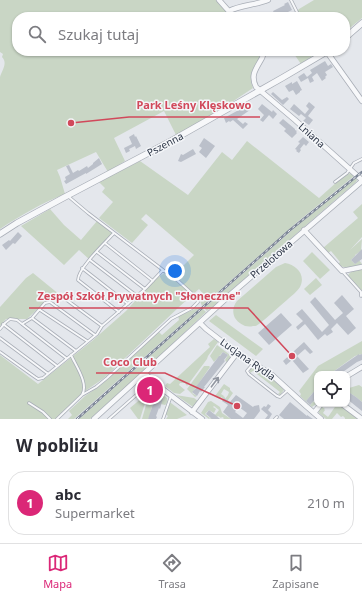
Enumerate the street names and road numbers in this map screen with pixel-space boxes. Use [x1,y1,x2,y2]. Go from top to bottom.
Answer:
street label: Lniana [296,119,328,151]
street label: Pszenna [144,129,186,159]
street label: Przelotowa [247,237,295,281]
street label: Lucjana Rydla [218,335,278,383]

